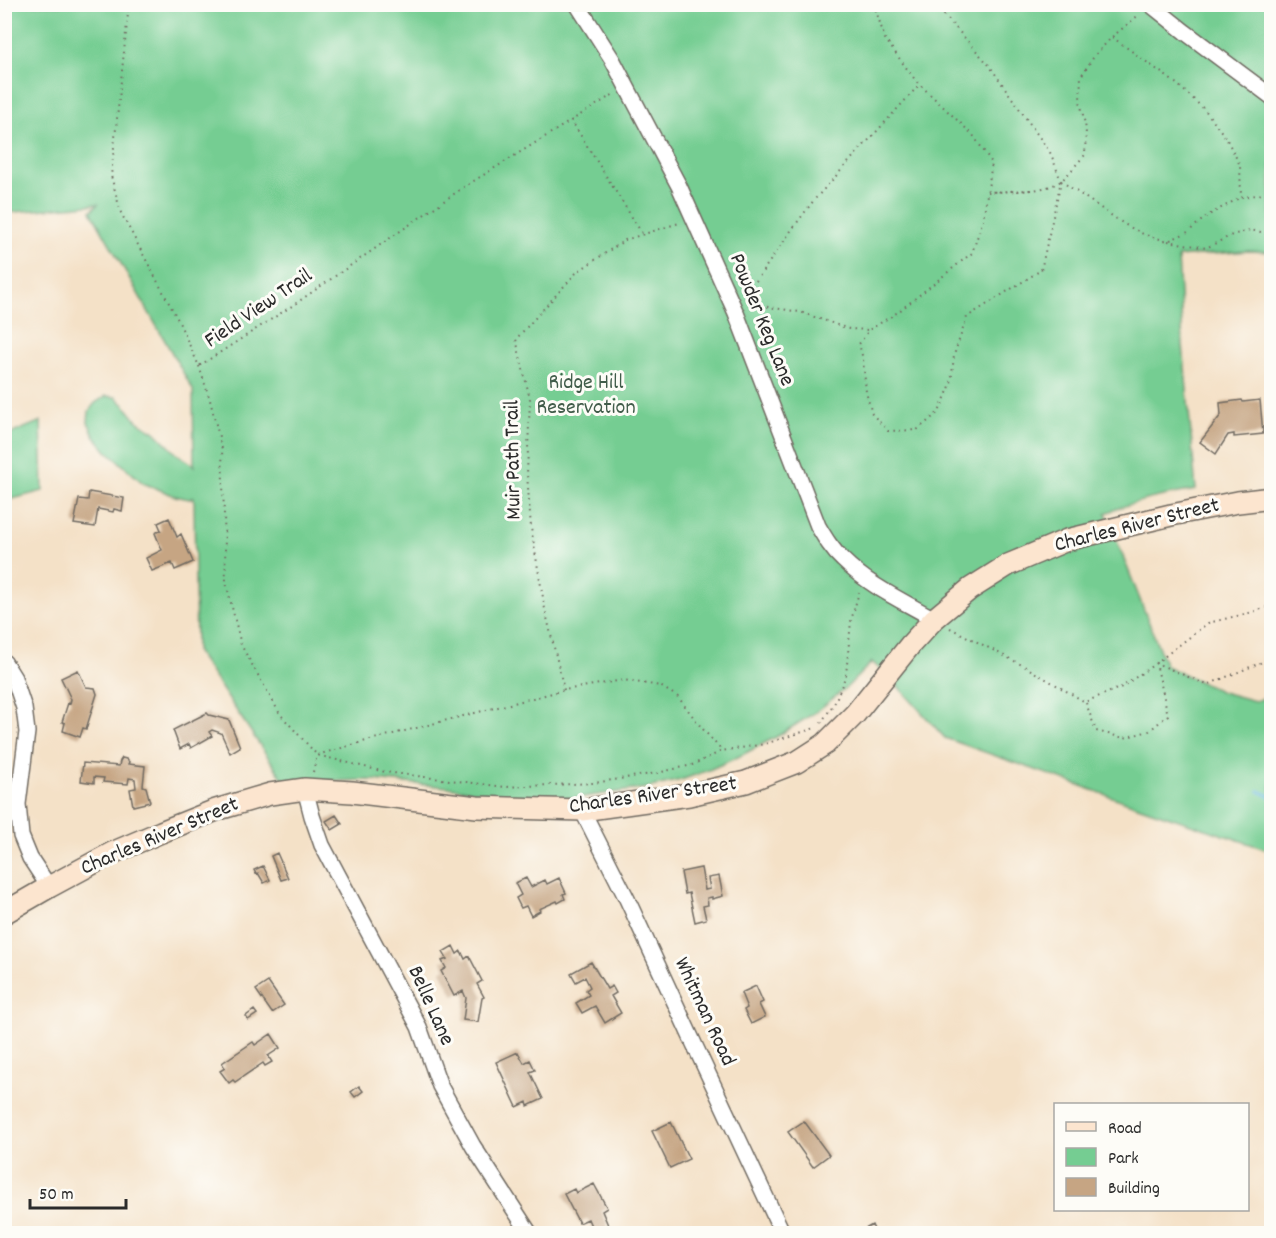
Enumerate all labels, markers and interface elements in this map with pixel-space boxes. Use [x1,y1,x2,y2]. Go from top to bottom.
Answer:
street label: Powder Keg Lane [720,249,802,391]
street label: Field View Trail [199,261,319,357]
park label: Ridge Hill Reservation [536,368,636,424]
street label: Muir Path Trail [497,400,531,520]
street label: Charles River Street [1051,491,1223,561]
street label: Charles River Street [567,769,739,823]
street label: Charles River Street [76,790,244,884]
street label: Whitman Road [665,953,743,1071]
street label: Belle Lane [399,961,461,1051]
legend [1054,1103,1249,1211]
text: Road [1108,1117,1142,1142]
text: Park [1108,1147,1139,1172]
scale bar [30,1172,126,1210]
text: Building [1108,1177,1160,1202]
text: 50 m [39,1183,74,1208]

